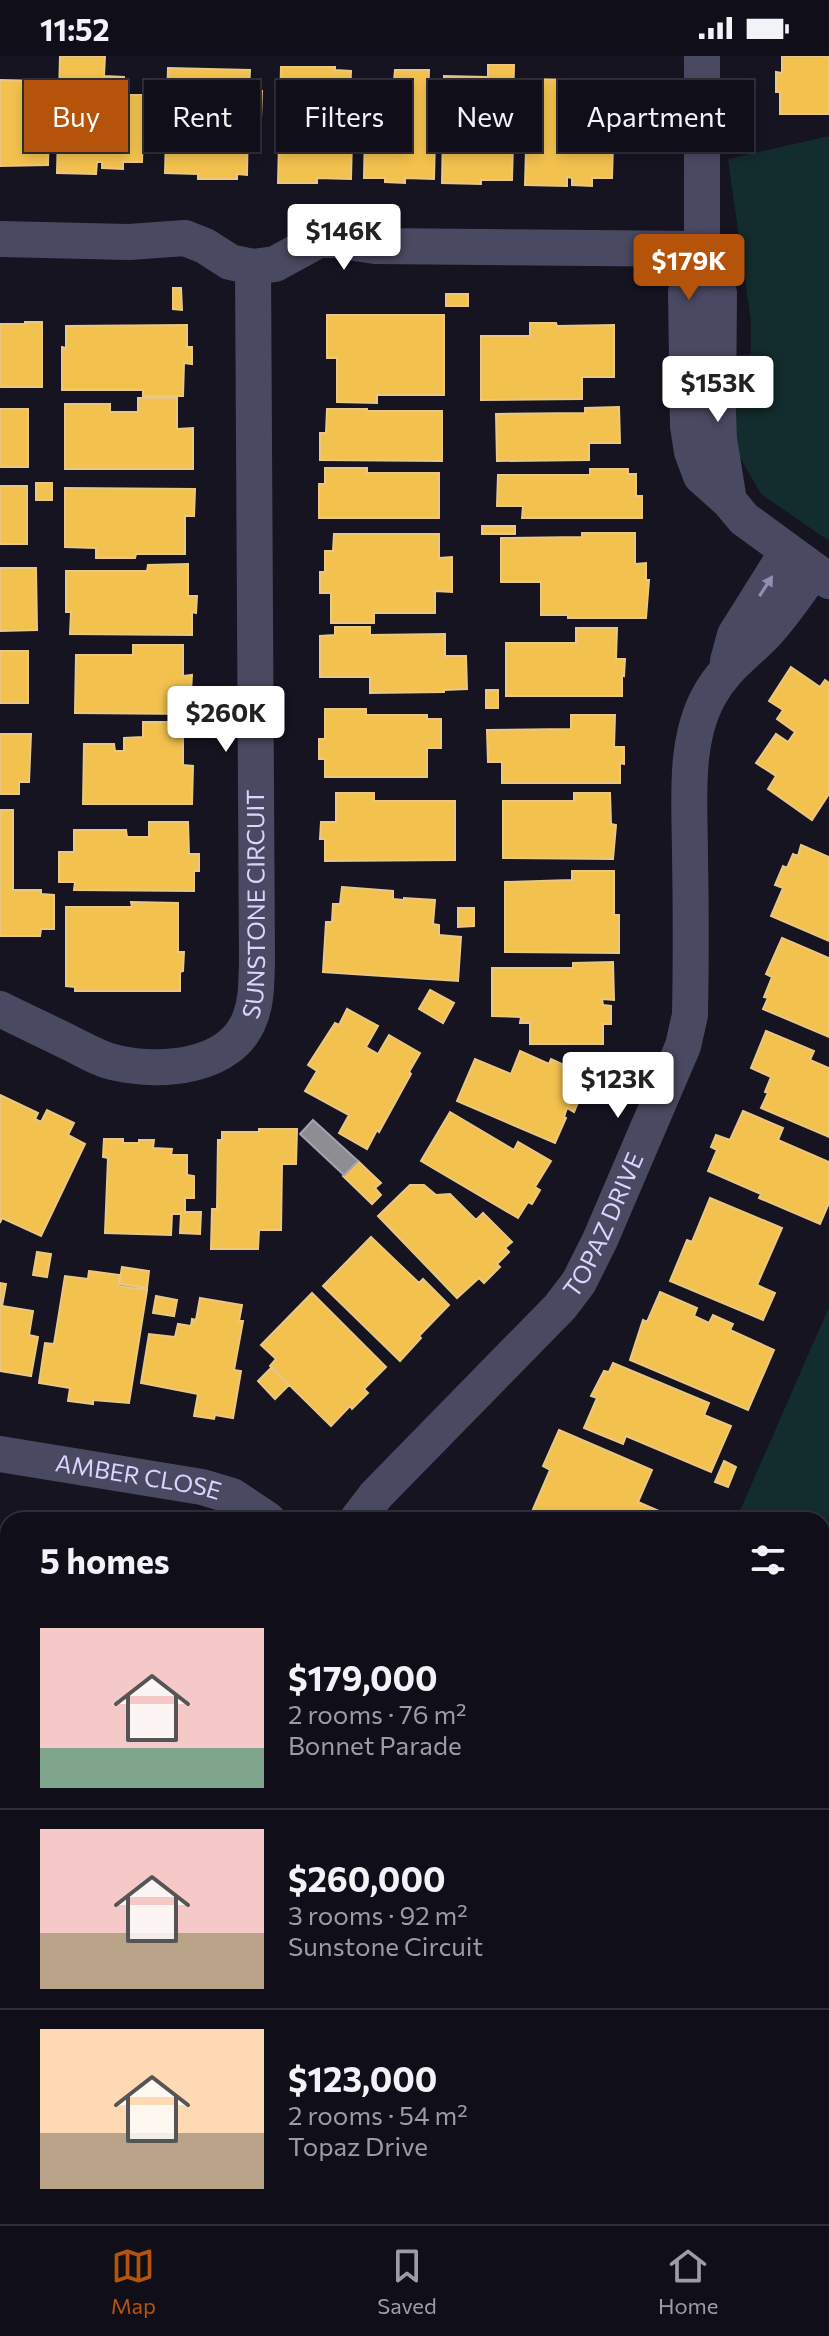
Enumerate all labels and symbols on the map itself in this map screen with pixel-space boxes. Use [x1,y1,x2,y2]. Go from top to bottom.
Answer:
pin: $146K [288,204,400,272]
pin: $179K [633,234,745,302]
pin: $153K [662,356,774,424]
one-way arrow [759,575,774,596]
pin: $260K [170,686,282,754]
street label: SUNSTONE CIRCUIT [235,789,270,1022]
pin: $123K [562,1052,674,1120]
street label: TOPAZ DRIVE [556,1148,649,1303]
street label: AMBER CLOSE [53,1447,225,1505]

